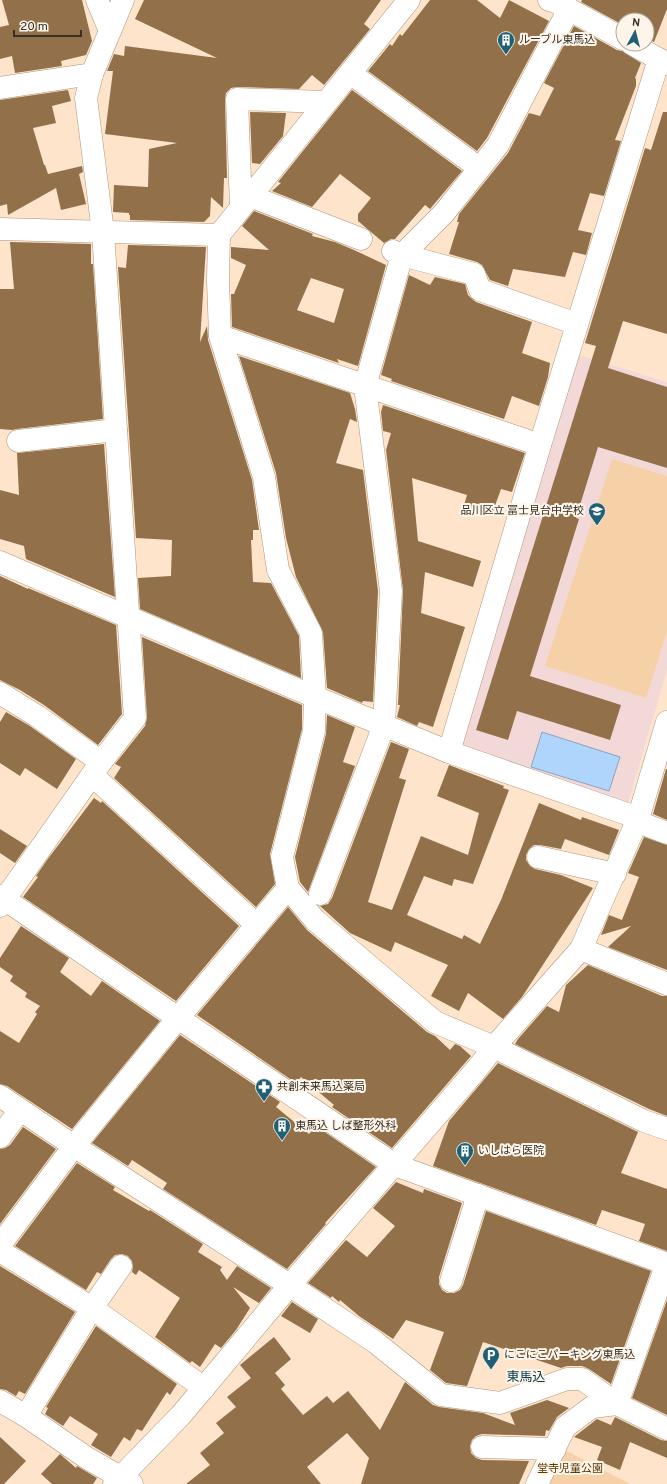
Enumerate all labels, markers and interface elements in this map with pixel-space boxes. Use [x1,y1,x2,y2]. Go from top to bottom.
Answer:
scale bar [14,12,81,38]
north arrow [615,12,655,52]
text: N [631,16,641,30]
text: 20 m [20,19,48,35]
building icon: ルーブル東馬込 [496,30,516,55]
place label: ルーブル東馬込 [519,33,595,47]
school or university icon: 品川区立 冨士見台中学校 [587,501,607,526]
place label: 品川区立 冨士見台中学校 [460,504,584,518]
pharmacy icon: 共創未来馬込薬局 [254,1077,274,1102]
place label: 共創未来馬込薬局 [277,1080,365,1094]
building icon: 東馬込 しば整形外科 [272,1116,292,1141]
place label: 東馬込 しば整形外科 [295,1119,397,1133]
building icon: いしはら医院 [455,1141,475,1166]
place label: いしはら医院 [478,1144,544,1158]
parking icon: にこにこパーキング東馬込 [481,1345,501,1370]
place label: にこにこパーキング東馬込 [504,1348,635,1362]
district label: 東馬込 [506,1370,546,1386]
park label: 堂寺児童公園 [537,1462,603,1476]

